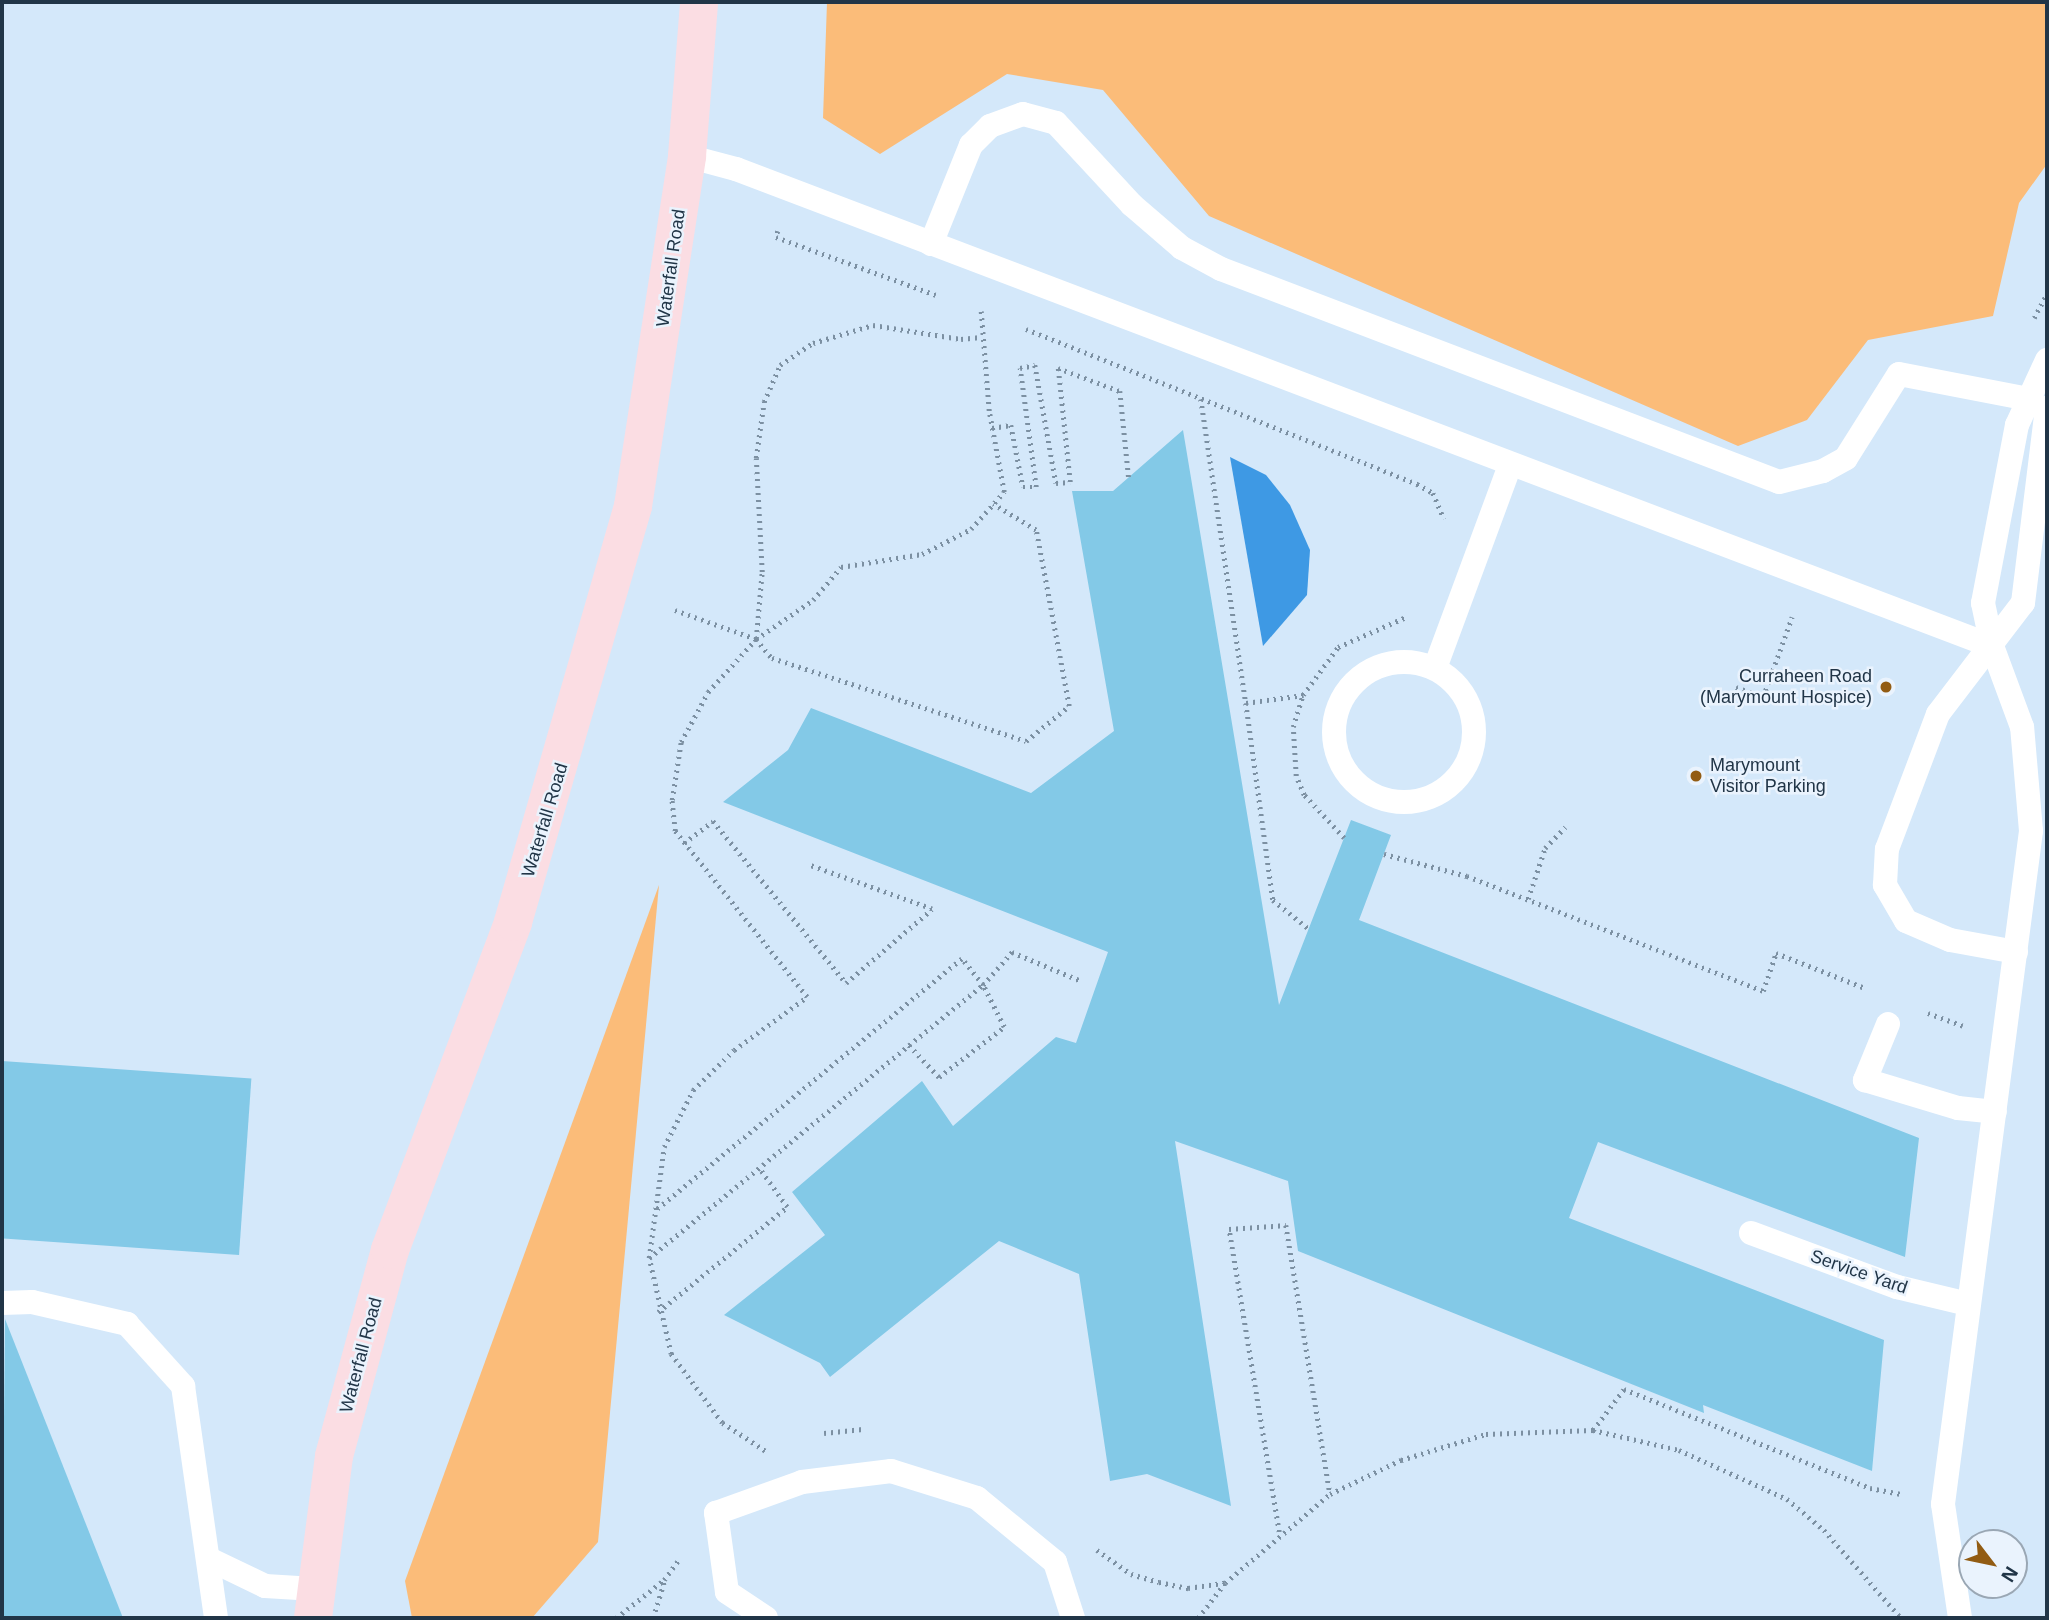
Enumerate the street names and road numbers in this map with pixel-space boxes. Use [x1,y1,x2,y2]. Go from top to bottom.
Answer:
street label: Waterfall Road [652,208,690,328]
street label: Waterfall Road [517,760,573,880]
street label: Service Yard [1807,1245,1911,1299]
street label: Waterfall Road [335,1295,387,1415]

